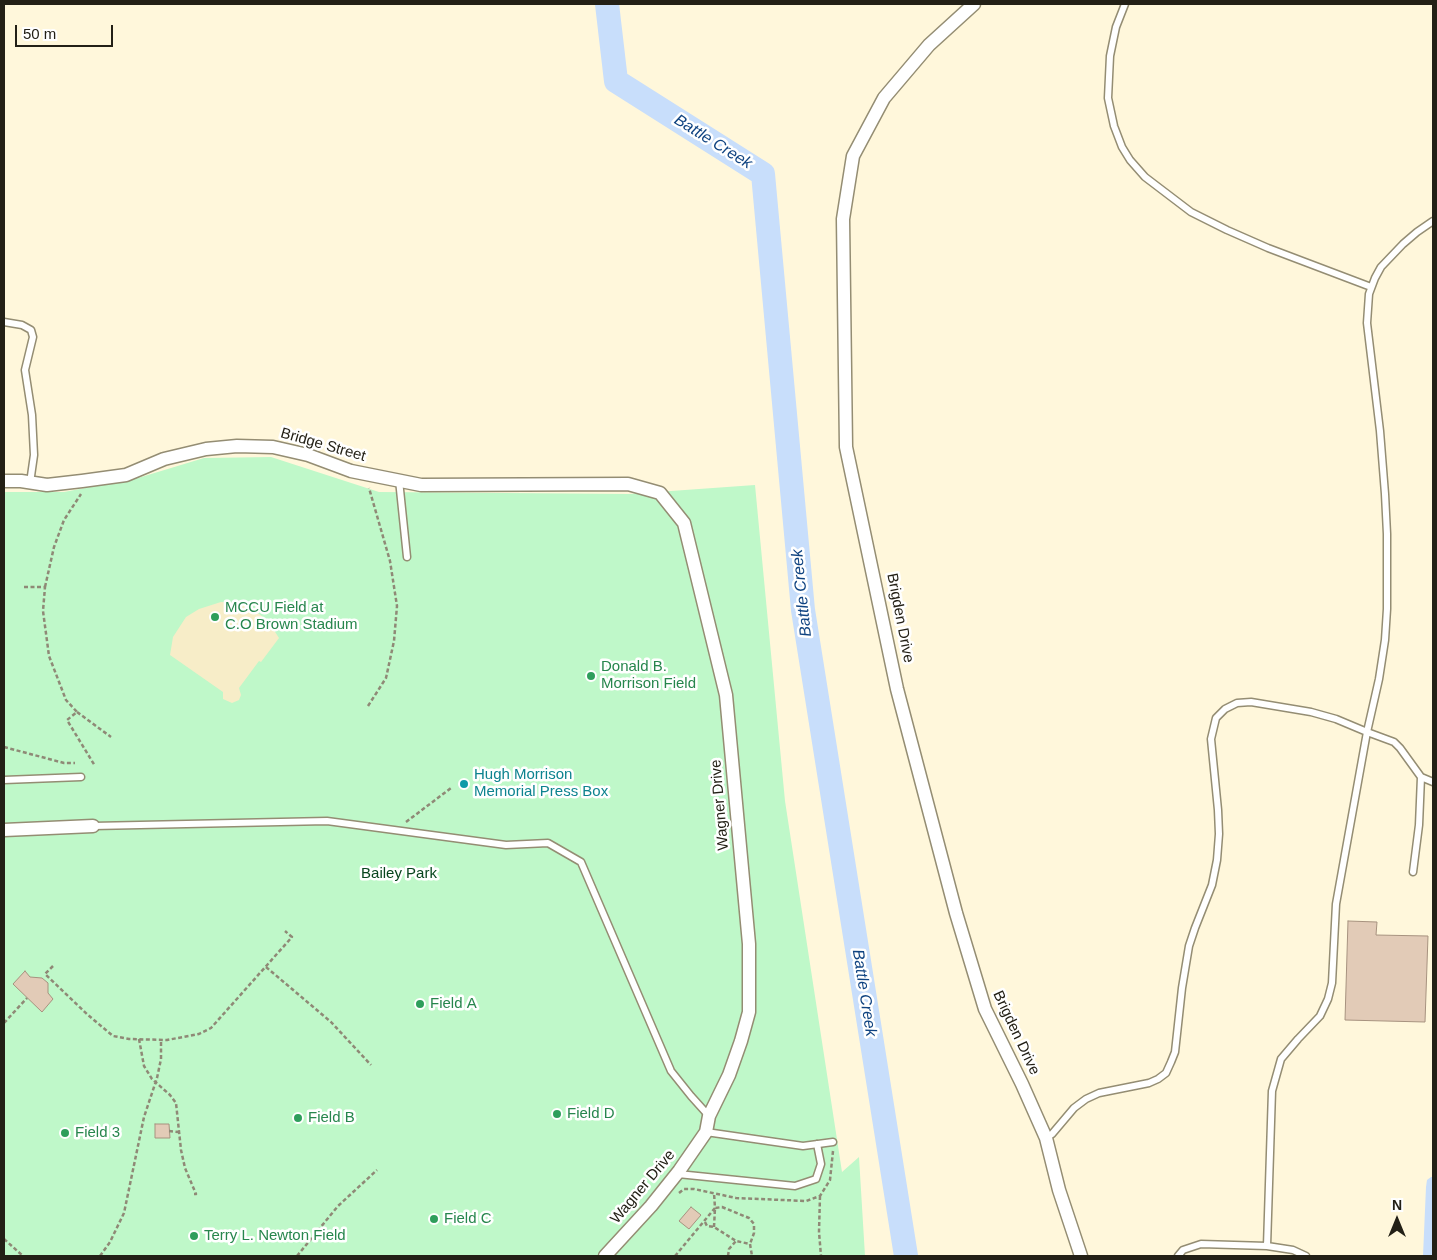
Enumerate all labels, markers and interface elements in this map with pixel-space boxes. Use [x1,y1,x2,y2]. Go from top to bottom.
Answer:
scale bar [18,15,115,47]
text: 50 m [23,25,56,42]
water label: Battle Creek [671,111,755,173]
street label: Bridge Street [278,424,368,466]
water label: Battle Creek [788,548,816,638]
street label: Brigden Drive [882,572,918,664]
place label: MCCU Field at C.O Brown Stadium [225,599,358,634]
marker: MCCU Field at C.O Brown Stadium [209,611,221,623]
place label: Donald B. Morrison Field [601,658,696,693]
marker: Donald B. Morrison Field [585,670,597,682]
street label: Wagner Drive [707,759,733,851]
place label: Hugh Morrison Memorial Press Box [474,766,608,801]
marker: Hugh Morrison Memorial Press Box [458,778,470,790]
park label: Bailey Park [361,865,437,883]
water label: Battle Creek [848,948,880,1038]
street label: Brigden Drive [989,988,1043,1078]
place label: Field A [430,995,477,1013]
marker: Field A [414,998,426,1010]
place label: Field D [567,1105,615,1123]
marker: Field D [551,1108,563,1120]
place label: Field B [308,1109,355,1127]
marker: Field B [292,1112,304,1124]
place label: Field 3 [75,1124,120,1142]
marker: Field 3 [59,1127,71,1139]
street label: Wagner Drive [607,1146,679,1228]
north arrow [1372,1195,1422,1245]
text: N [1392,1197,1402,1213]
place label: Field C [444,1210,492,1228]
marker: Field C [428,1213,440,1225]
place label: Terry L. Newton Field [204,1227,346,1245]
marker: Terry L. Newton Field [188,1230,200,1242]

